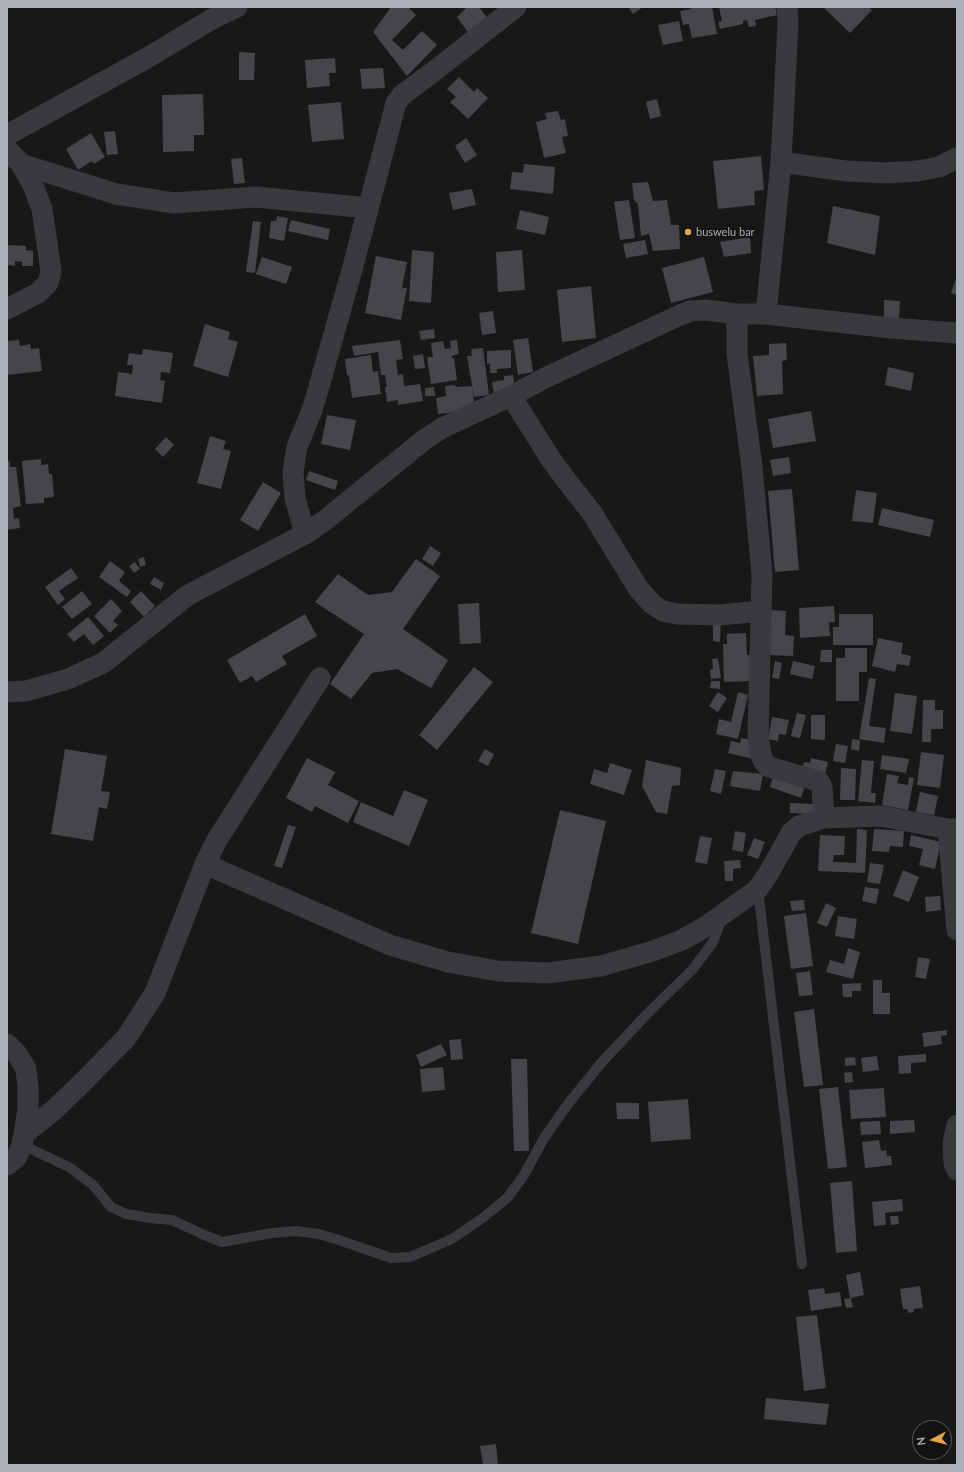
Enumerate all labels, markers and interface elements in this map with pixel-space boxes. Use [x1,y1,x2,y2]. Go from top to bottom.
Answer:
place label: buswelu bar [696,225,755,239]
marker: buswelu bar [683,227,693,237]
north arrow [912,1420,952,1460]
text: N [914,1436,928,1446]

